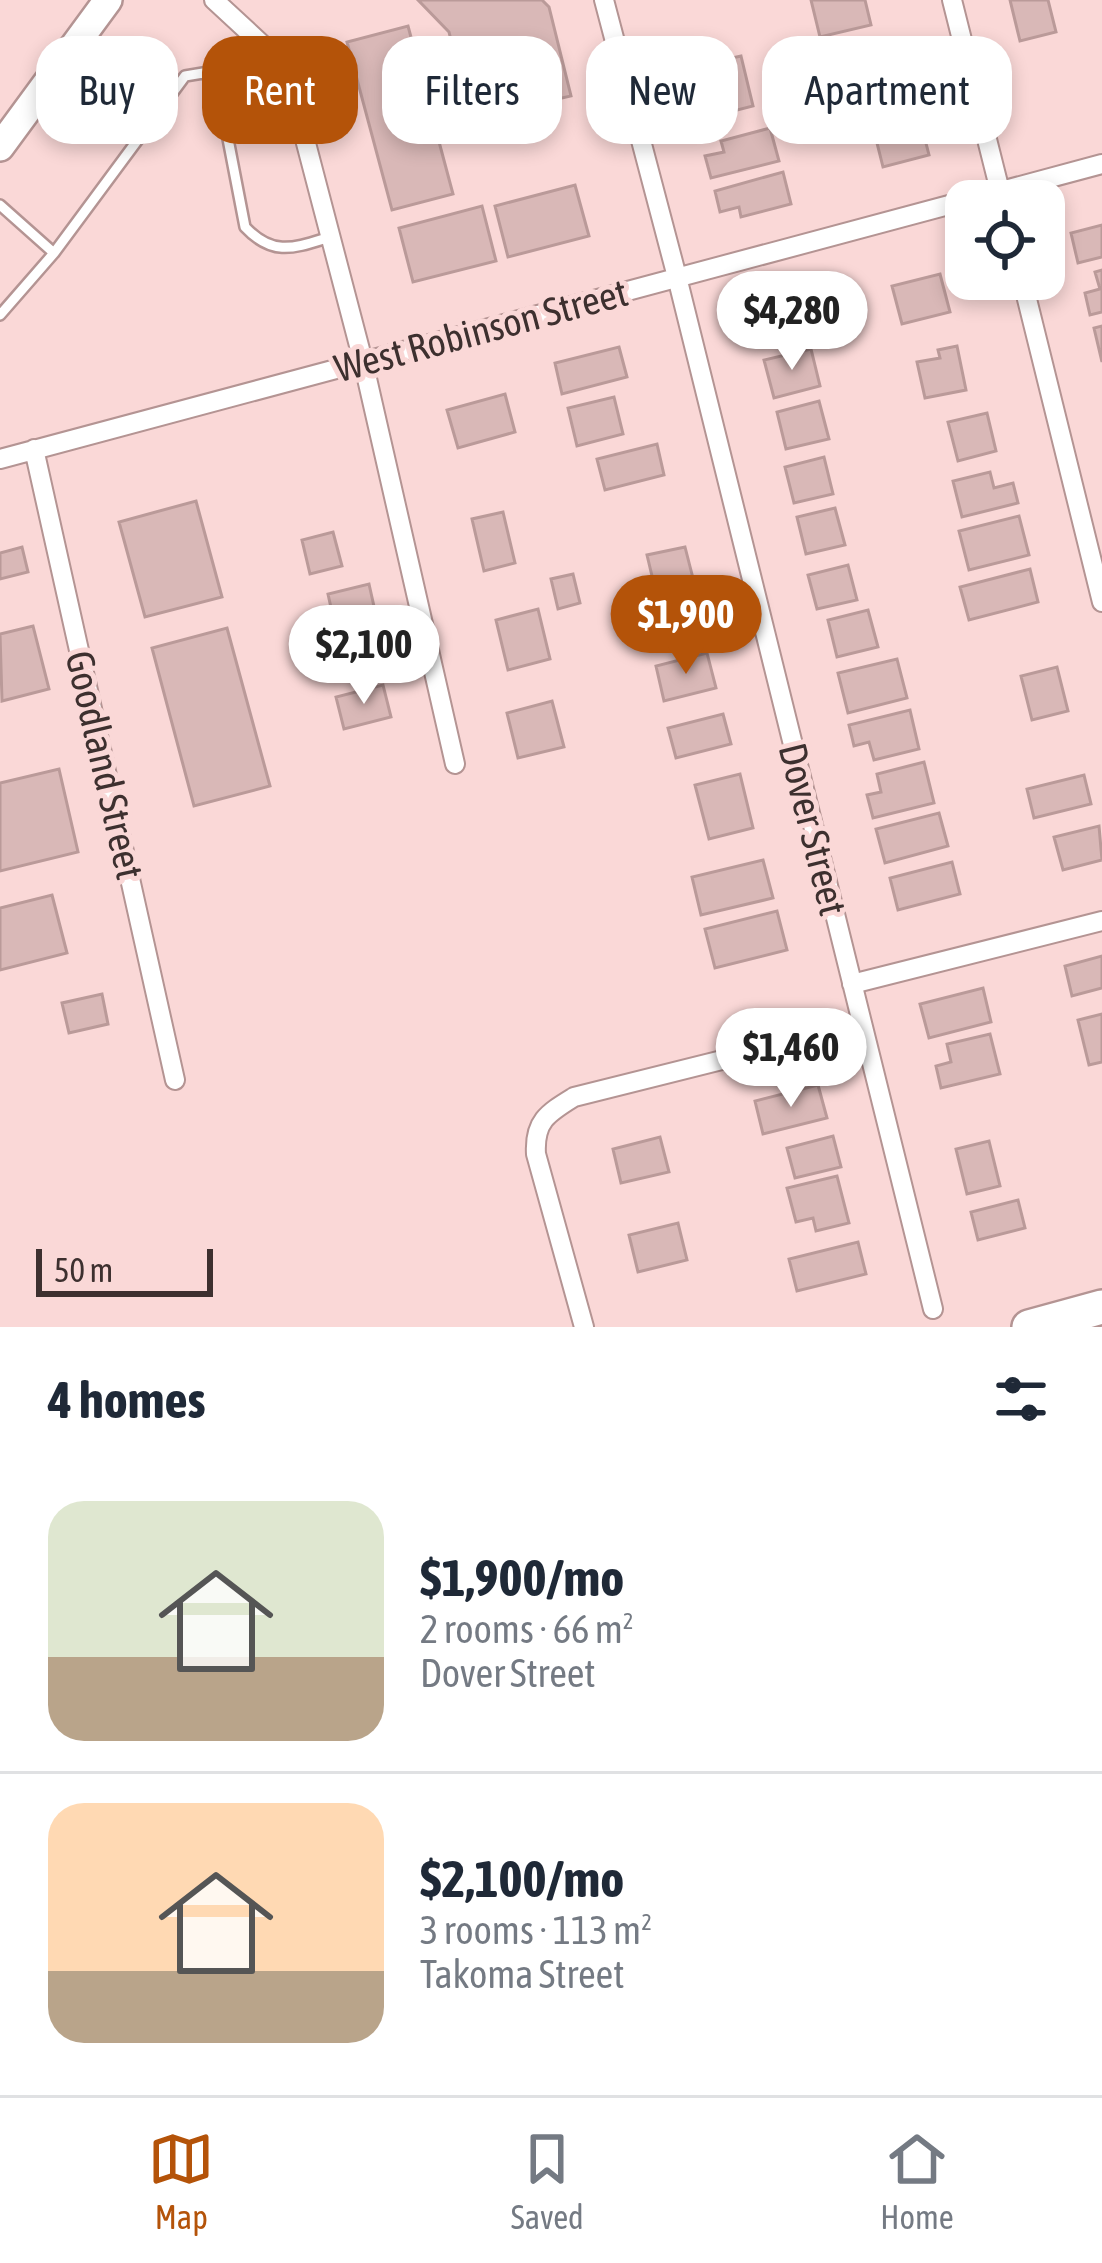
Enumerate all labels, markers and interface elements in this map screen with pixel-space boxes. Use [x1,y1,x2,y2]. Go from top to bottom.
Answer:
chip: Buy [36,36,178,144]
chip: Rent [202,36,358,144]
chip: Filters [382,36,562,144]
chip: New [586,36,738,144]
chip: Apartment [762,36,1012,144]
map controls [945,180,1065,300]
button: locate [945,180,1065,300]
street label: West Robinson Street [330,270,632,390]
pin: $4,280 [694,271,890,373]
text: $4,280 [744,288,840,332]
pin: $1,900 [588,575,784,677]
text: $1,900 [638,592,734,636]
pin: $2,100 [266,605,462,707]
text: $2,100 [316,622,412,666]
street label: Goodland Street [57,647,153,883]
street label: Dover Street [770,738,856,920]
pin: $1,460 [693,1008,889,1110]
text: $1,460 [743,1025,839,1069]
scale bar [36,1243,213,1296]
text: 50 m [54,1251,113,1289]
icon: filters [988,1366,1054,1432]
text: 4 homes [48,1370,206,1429]
text: $1,900/mo [420,1548,624,1607]
icon: home [144,1549,288,1693]
text: 2 rooms · 66 m² [420,1607,634,1651]
text: Dover Street [420,1651,596,1695]
text: $2,100/mo [420,1849,624,1908]
icon: home [144,1851,288,1995]
text: 3 rooms · 113 m² [420,1908,652,1952]
text: Takoma Street [420,1952,624,1996]
tab: Map [148,2126,214,2236]
tab: Saved [511,2126,584,2236]
tab: Home [880,2126,954,2236]

